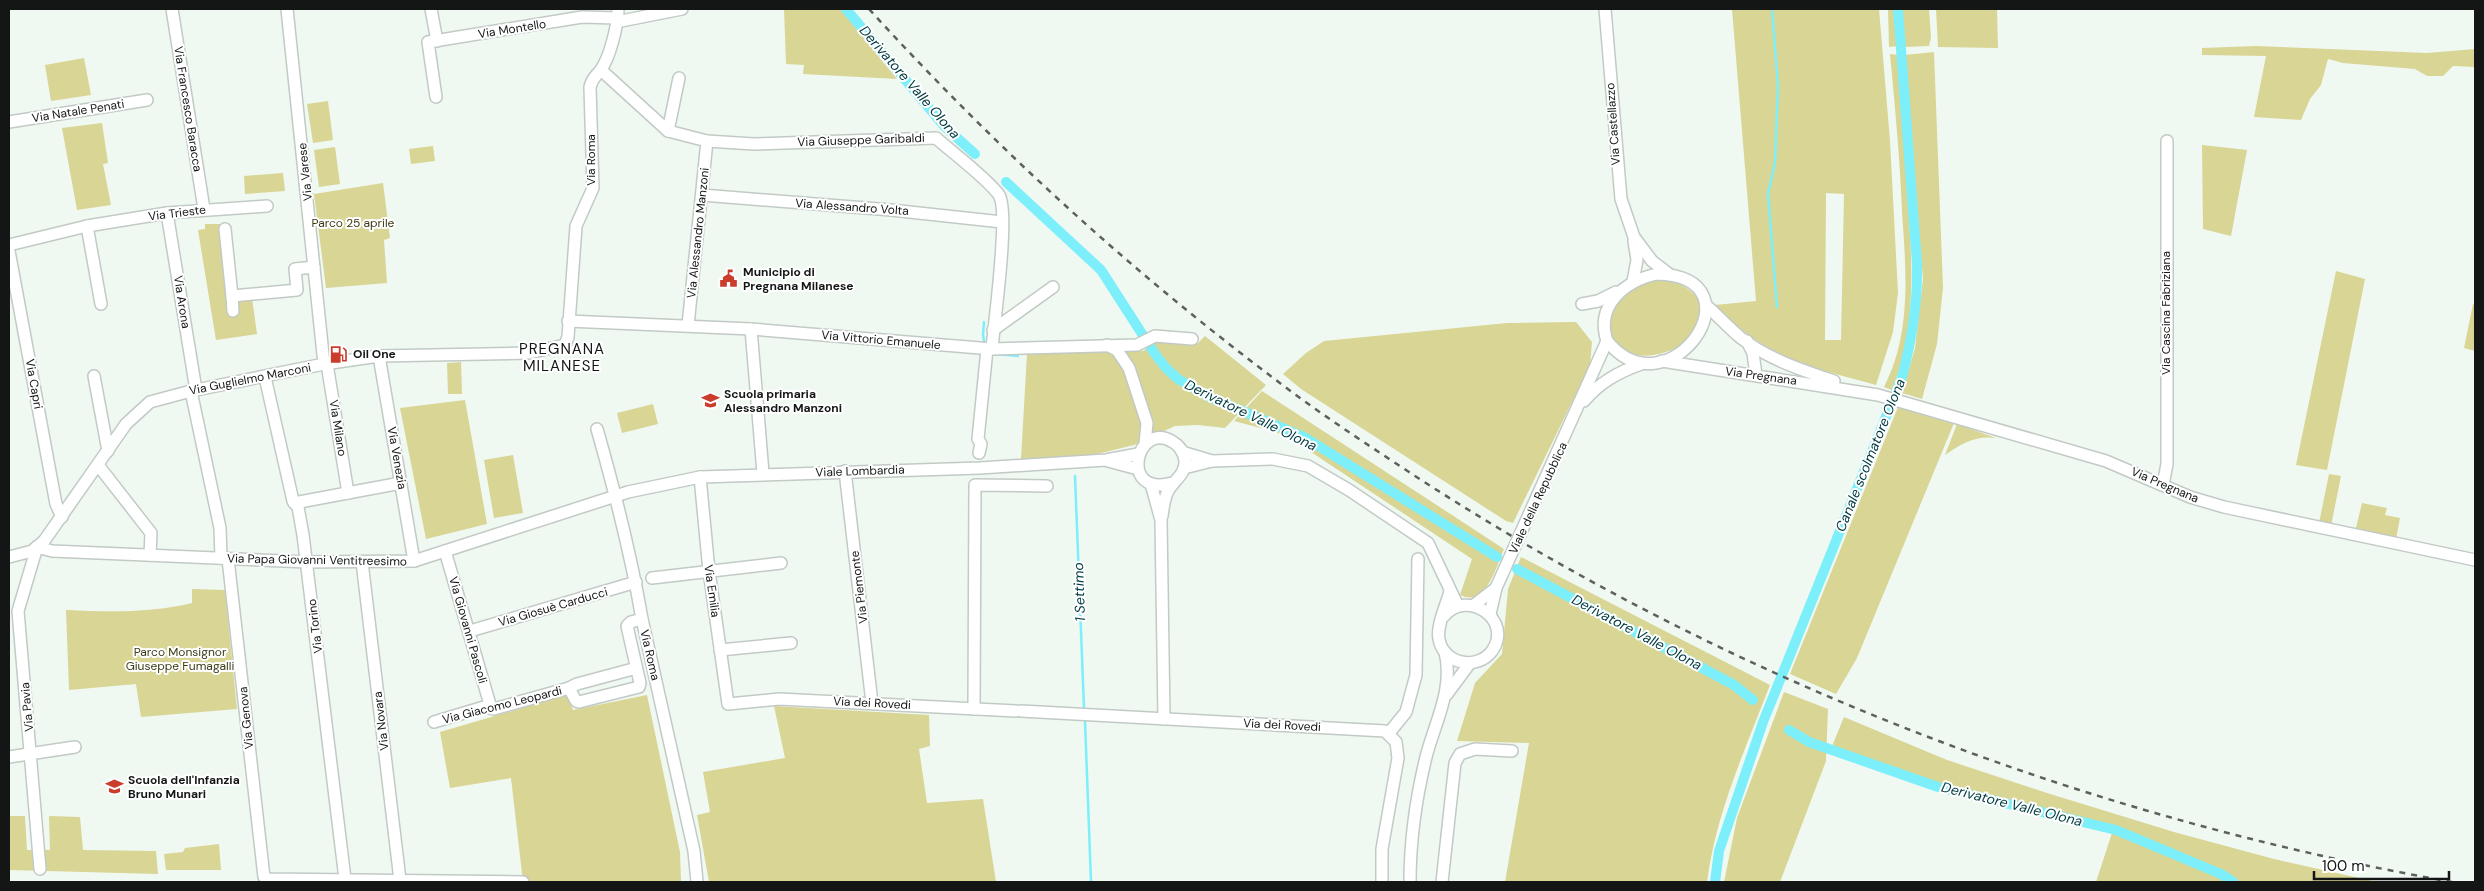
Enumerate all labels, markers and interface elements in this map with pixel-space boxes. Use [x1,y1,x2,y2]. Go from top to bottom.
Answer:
street label: Via Montello [477,16,547,42]
water label: Derivatore Valle Olona [856,21,964,143]
street label: Via Francesco Baracca [170,45,206,173]
street label: Via Castellazzo [1602,82,1624,166]
street label: Via Natale Penati [31,96,126,126]
street label: Via Giuseppe Garibaldi [797,130,925,150]
street label: Via Roma [583,134,599,186]
street label: Via Varese [294,142,316,202]
street label: Via Alessandro Manzoni [683,167,713,299]
street label: Via Alessandro Volta [795,195,909,219]
street label: Via Trieste [147,202,207,224]
park label: Parco 25 aprile [312,215,395,231]
street label: Via Cascina Fabriziana [2158,251,2174,375]
place label: Municipio di Pregnana Milanese [743,264,854,294]
public building icon: Municipio di Pregnana Milanese [719,269,739,289]
street label: Via Arona [170,274,194,330]
street label: Via Vittorio Emanuele [821,327,941,353]
district label: PREGNANA MILANESE [519,339,605,376]
fuel station icon: Oil One [329,344,349,364]
place label: Oil One [353,346,396,362]
street label: Via Capri [22,358,46,410]
street label: Via Guglielmo Marconi [188,359,312,399]
street label: Via Pregnana [1724,363,1798,389]
water label: Derivatore Valle Olona [1182,375,1320,455]
water label: Canale scolmatore Olona [1831,376,1909,534]
place label: Scuola primaria Alessandro Manzoni [724,386,842,416]
school or university icon: Scuola primaria Alessandro Manzoni [700,391,720,411]
street label: Via Milano [326,399,350,457]
street label: Via Venezia [384,425,410,491]
street label: Viale della Repubblica [1505,440,1571,556]
street label: Viale Lombardia [815,461,905,481]
street label: Via Pregnana [2129,464,2201,506]
street label: Via Piemonte [847,549,871,624]
street label: Via Papa Giovanni Ventitreesimo [227,550,407,570]
water label: 1 Settimo [1069,562,1089,622]
street label: Via Emilia [700,564,724,618]
street label: Via Giovanni Pascoli [445,575,491,685]
street label: Via Giosuè Carducci [496,584,610,630]
water label: Derivatore Valle Olona [1569,590,1705,674]
street label: Via Torino [304,598,326,654]
street label: Via Roma [636,628,664,682]
park label: Parco Monsignor Giuseppe Fumagalli [126,644,234,674]
street label: Via Pavia [17,682,37,732]
street label: Via Giacomo Leopardi [440,682,564,728]
street label: Via Genova [235,686,257,750]
street label: Via Novara [369,691,393,751]
street label: Via dei Rovedi [833,693,911,713]
street label: Via dei Rovedi [1243,715,1321,735]
place label: Scuola dell'Infanzia Bruno Munari [128,772,240,802]
school or university icon: Scuola dell'Infanzia Bruno Munari [104,777,124,797]
water label: Derivatore Valle Olona [1940,778,2085,830]
scale bar [2314,848,2449,880]
text: 100 m [2322,856,2365,876]

